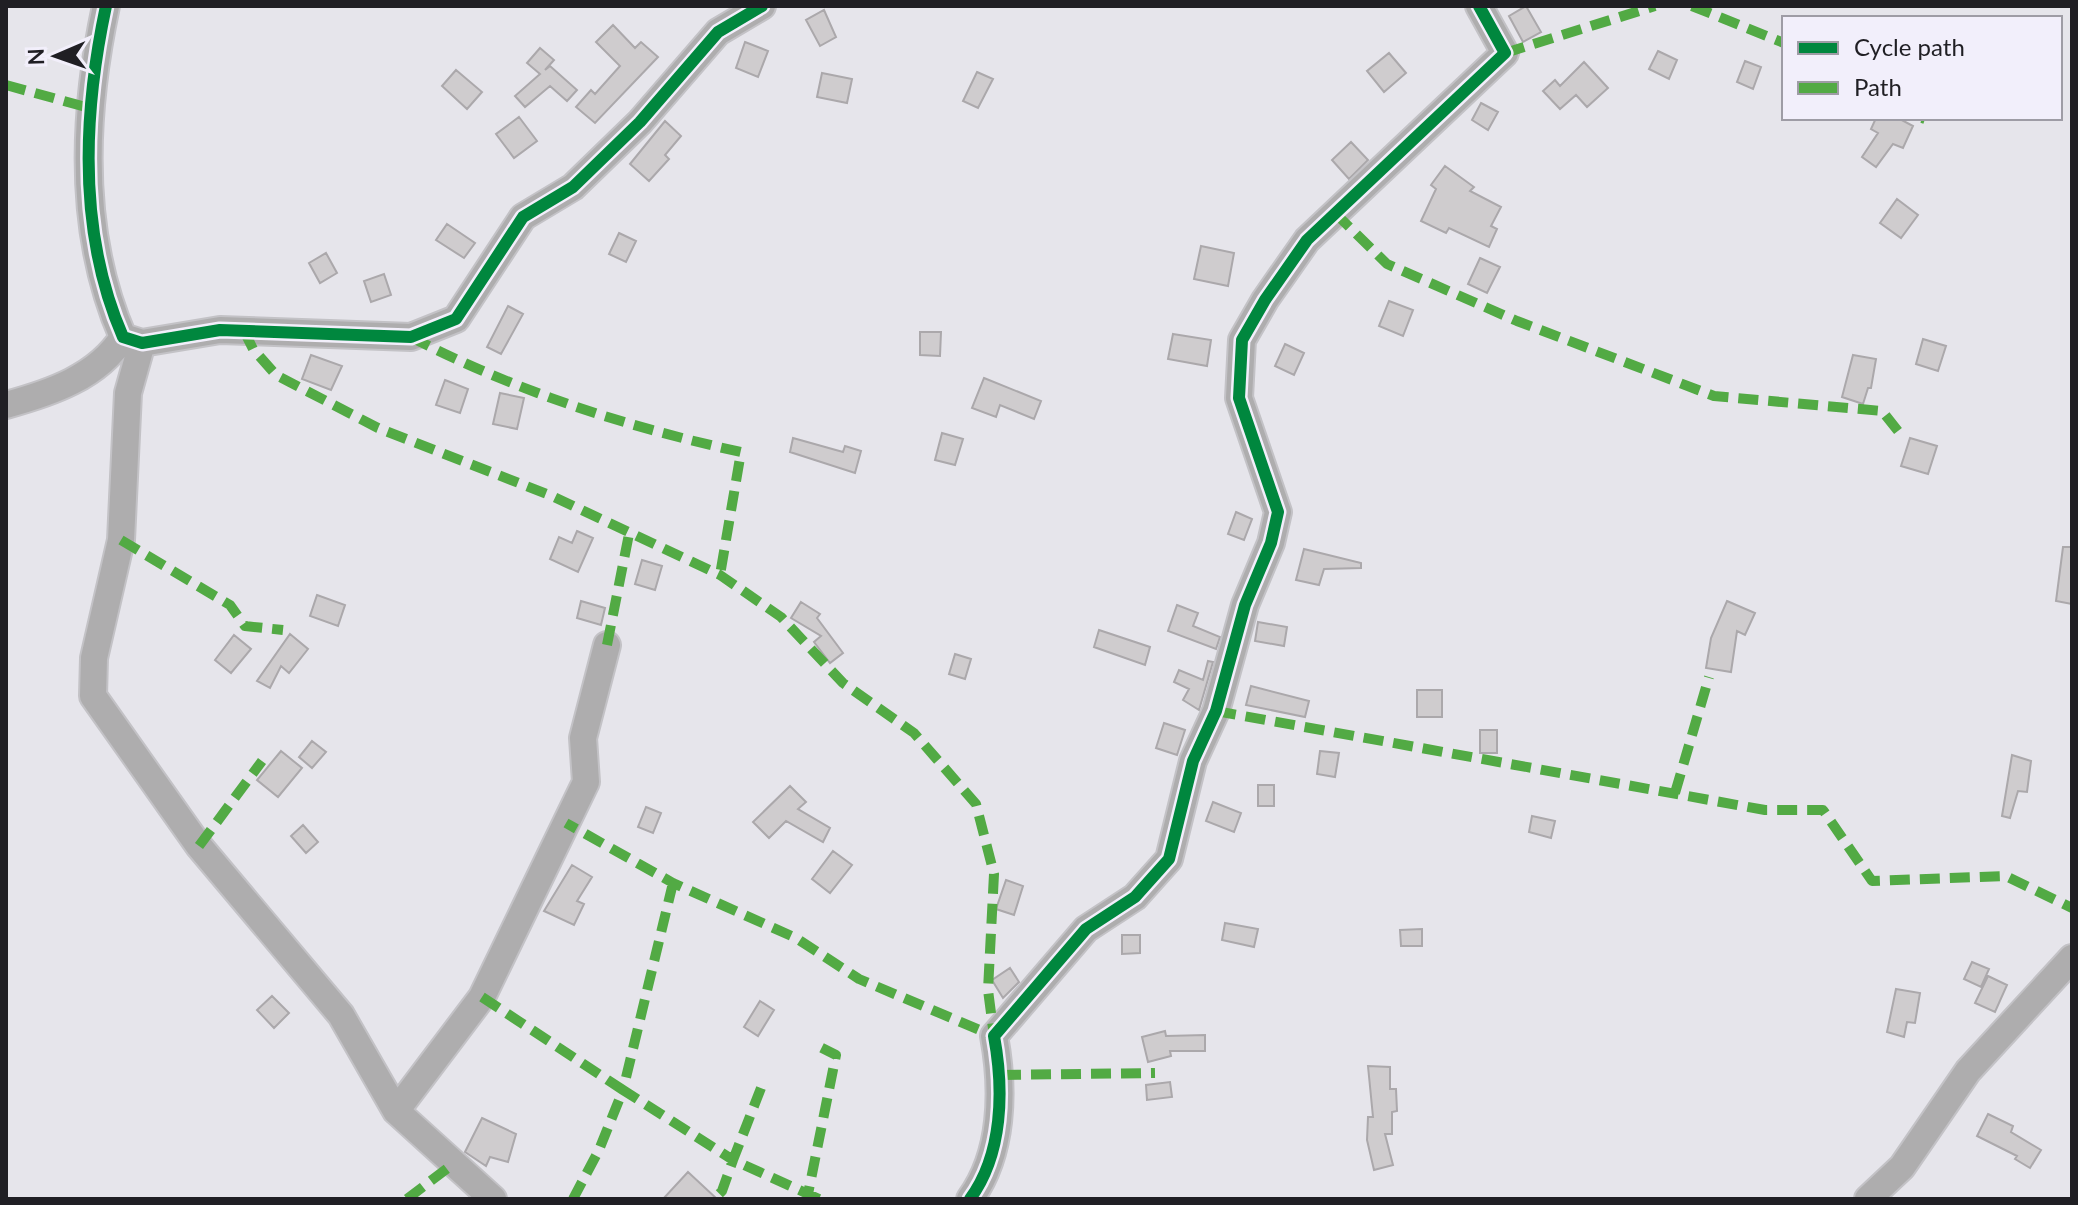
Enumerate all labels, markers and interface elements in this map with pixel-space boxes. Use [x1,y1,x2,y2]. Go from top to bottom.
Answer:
north arrow [16,16,96,96]
legend [1782,16,2062,120]
text: Cycle path [1854,32,1965,61]
text: N [22,48,49,66]
text: Path [1854,72,1902,101]

